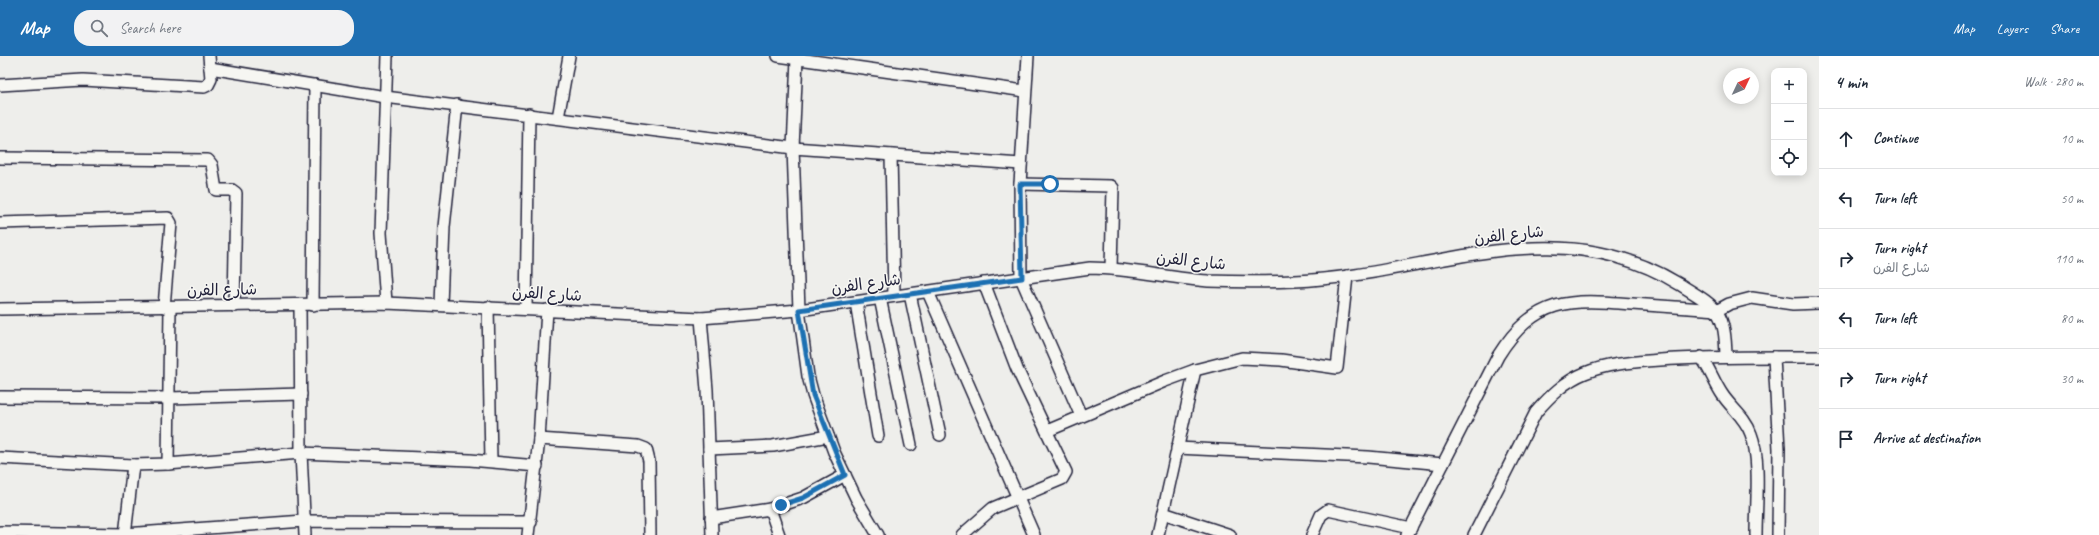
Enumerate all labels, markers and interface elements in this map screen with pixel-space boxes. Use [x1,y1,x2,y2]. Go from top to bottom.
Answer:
search box [74,10,354,46]
text: Map [20,16,50,40]
icon: search [88,17,110,39]
text: Search here [120,19,181,38]
text: Map [1953,20,1975,37]
text: Layers [1997,20,2028,37]
text: Share [2050,20,2079,37]
north arrow [1723,68,1759,104]
map controls [1771,68,1807,176]
button: + [1771,68,1807,104]
text: 4 min [1835,72,1868,93]
text: Walk · 280 m [2024,74,2083,90]
button: − [1771,104,1807,140]
icon: ahead [1835,128,1857,150]
text: Continue [1873,129,1918,148]
text: 10 m [2061,131,2083,147]
button: locate [1771,140,1807,176]
route start [1041,175,1059,193]
icon: left [1835,188,1857,210]
text: Turn left [1873,189,1916,208]
text: 50 m [2061,191,2083,207]
street label: شارع الفرن [1473,221,1545,250]
text: Turn right [1873,239,1926,258]
street label: شارع الفرن [1155,247,1227,276]
icon: right [1835,248,1857,270]
text: 110 m [2055,251,2083,267]
text: شارع الفرن [1873,260,1930,276]
street label: شارع الفرن [830,269,902,300]
street label: شارع الفرن [187,279,257,302]
street label: شارع الفرن [511,282,582,307]
icon: left [1835,308,1857,330]
text: Turn left [1873,309,1916,328]
text: 80 m [2061,311,2083,327]
icon: right [1835,368,1857,390]
text: Turn right [1873,369,1926,388]
text: 30 m [2061,371,2083,387]
icon: arrive [1835,428,1857,450]
text: Arrive at destination [1873,429,1980,448]
route end [772,496,790,514]

